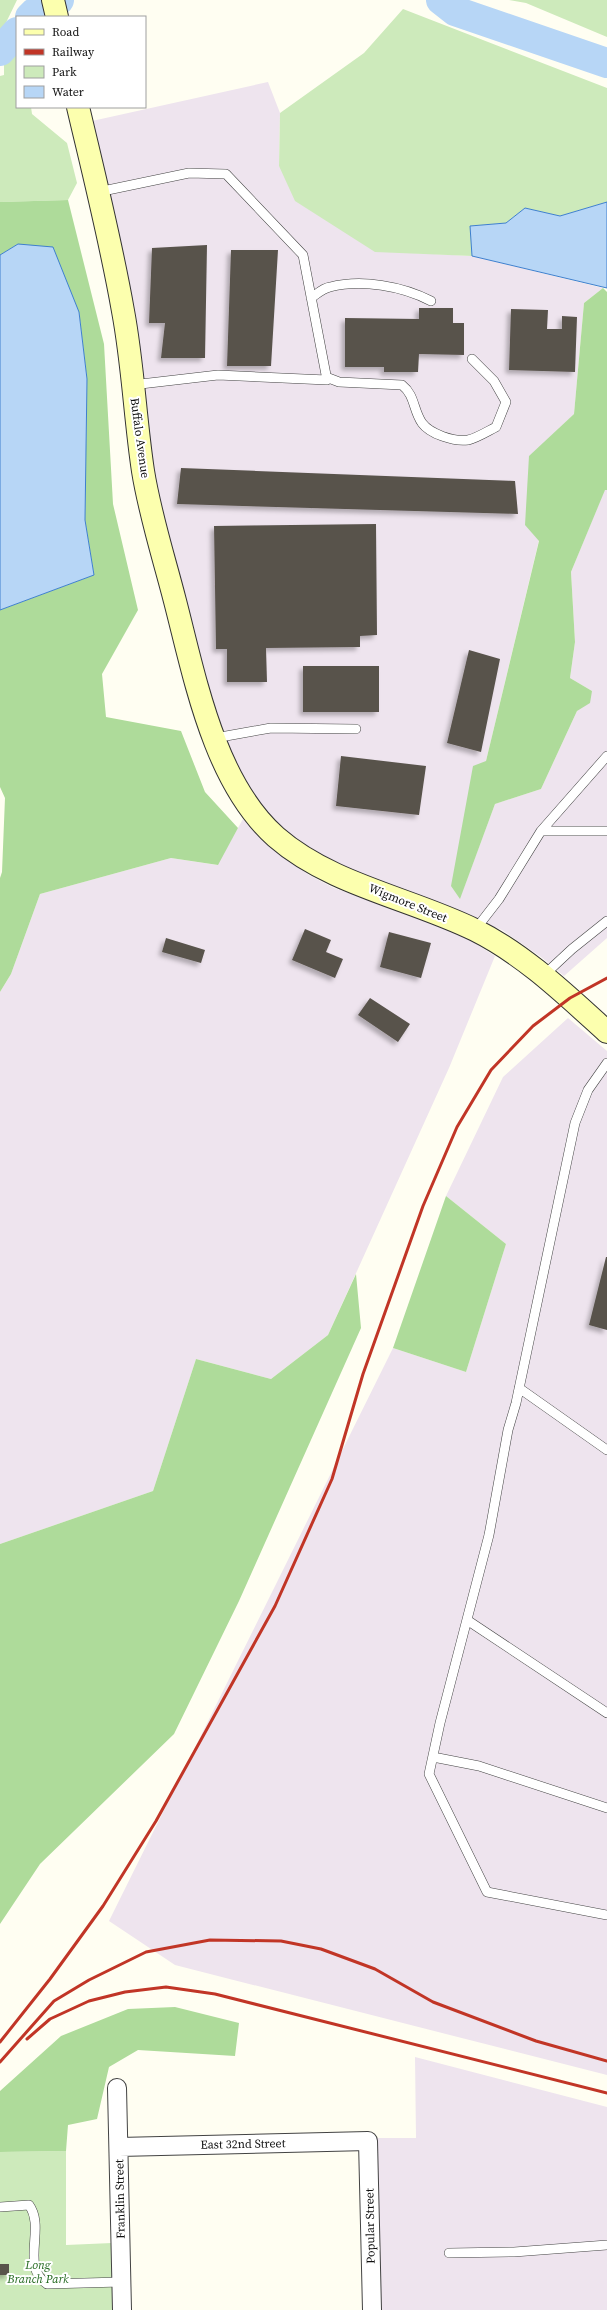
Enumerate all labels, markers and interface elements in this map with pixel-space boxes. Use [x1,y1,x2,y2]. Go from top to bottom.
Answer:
legend [16,16,146,108]
text: Road [52,24,79,40]
text: Railway [52,44,95,60]
text: Park [52,64,77,80]
text: Water [52,84,84,100]
street label: Buffalo Avenue [126,397,154,479]
street label: Wigmore Street [366,880,450,926]
street label: East 32nd Street [200,2135,286,2153]
street label: Franklin Street [111,2159,129,2239]
street label: Popular Street [361,2188,379,2264]
park label: Long Branch Park [6,2257,69,2287]

